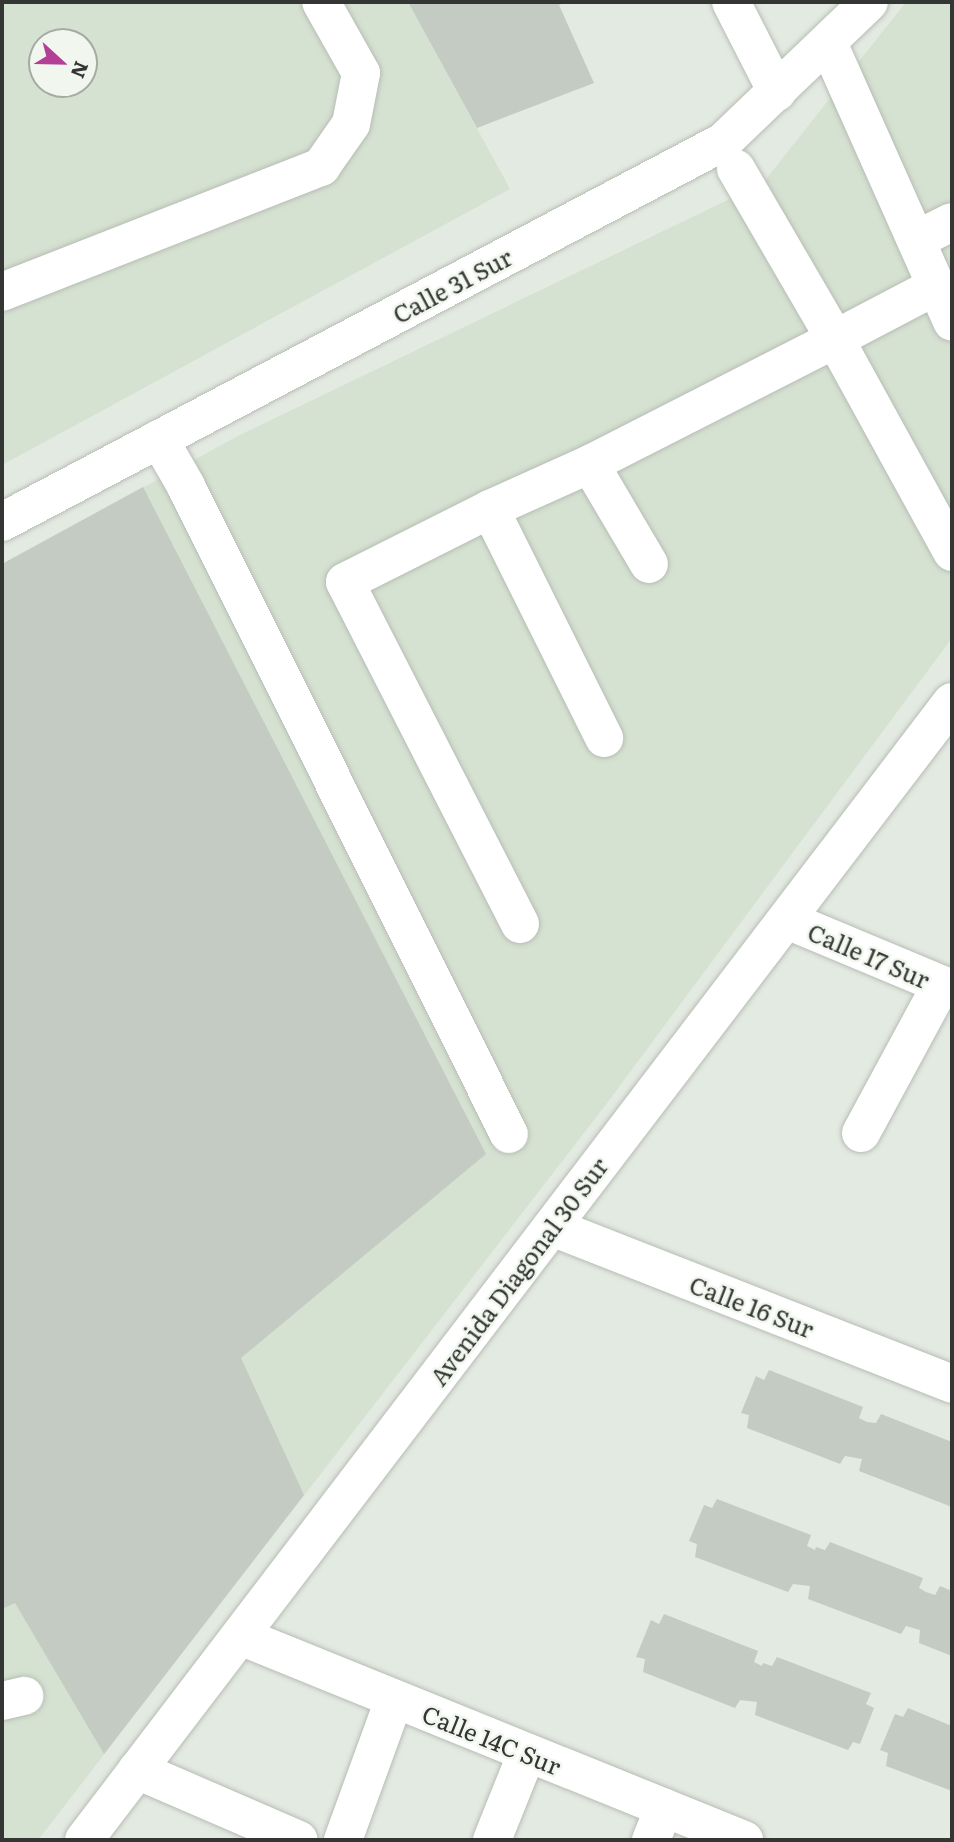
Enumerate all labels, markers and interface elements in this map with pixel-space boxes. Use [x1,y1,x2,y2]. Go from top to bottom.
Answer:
north arrow [28,28,98,98]
text: N [65,57,97,83]
street label: Calle 31 Sur [387,242,517,328]
street label: Calle 17 Sur [804,916,934,994]
street label: Avenida Diagonal 30 Sur [423,1151,613,1391]
street label: Calle 16 Sur [686,1269,818,1343]
street label: Calle 14C Sur [419,1698,565,1780]

